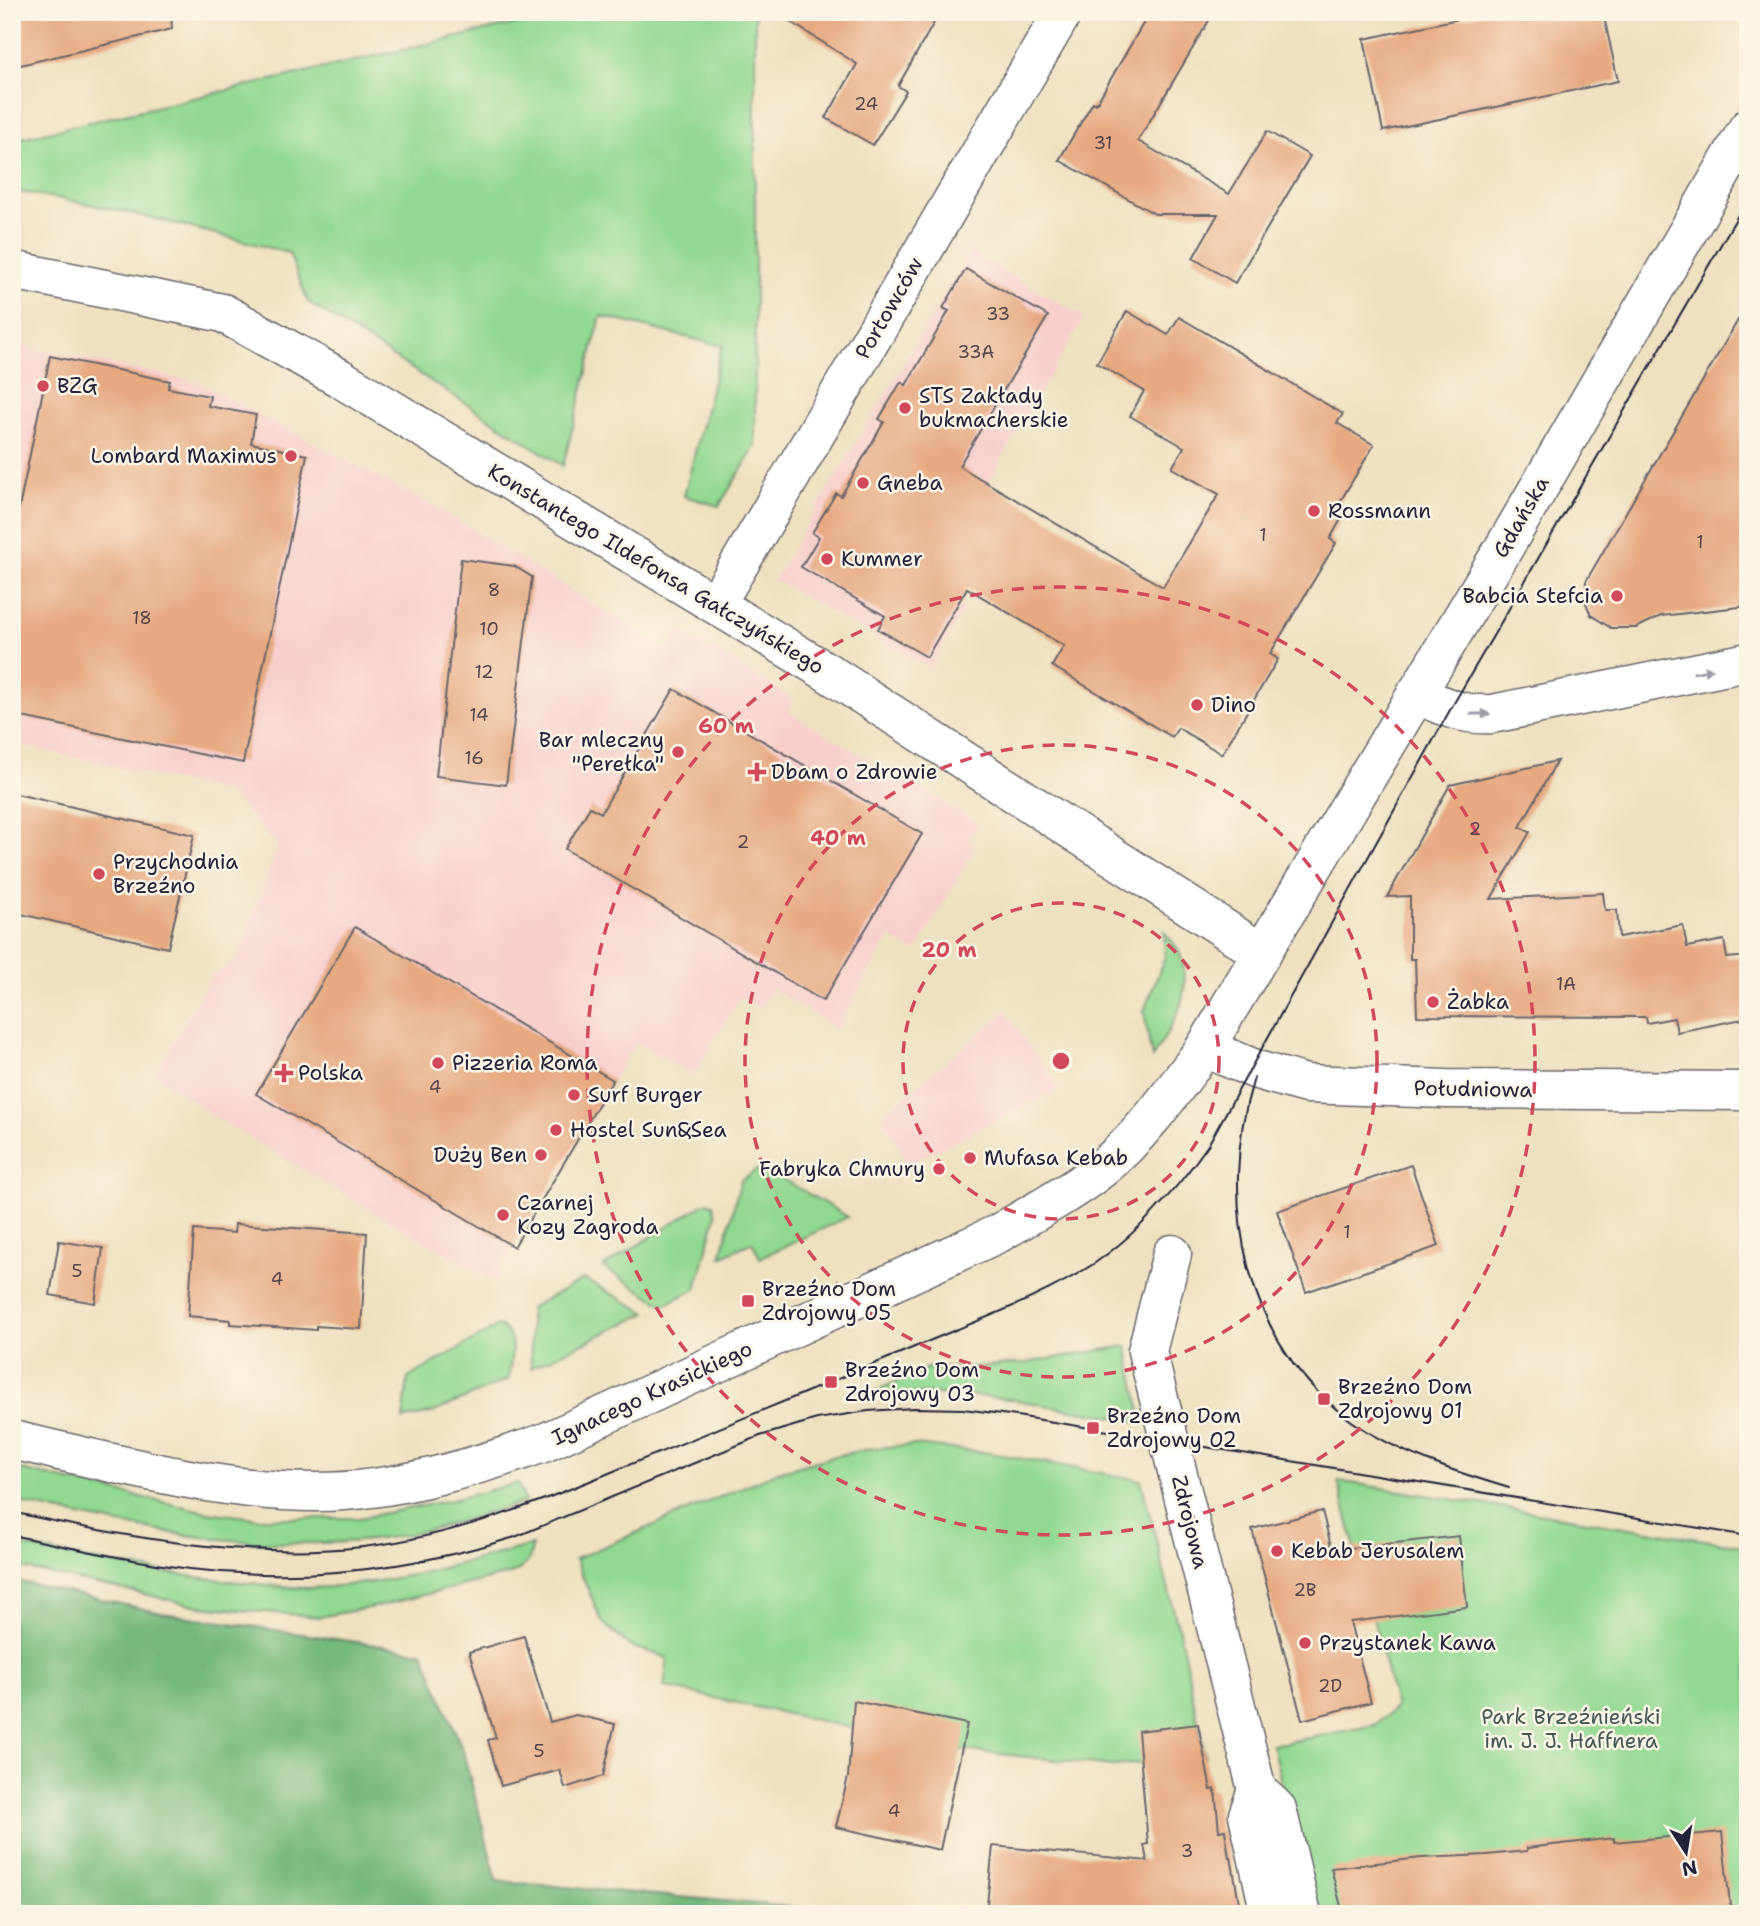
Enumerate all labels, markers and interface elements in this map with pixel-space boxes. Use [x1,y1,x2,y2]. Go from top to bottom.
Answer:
house number: 24 [854,92,878,116]
house number: 31 [1093,131,1113,155]
street label: Portowców [849,252,929,364]
house number: 33 [986,302,1010,326]
house number: 33A [958,340,994,364]
place label: BZG [57,372,98,400]
marker: BZG [35,378,51,394]
place label: STS Zakłady bukmacherskie [919,382,1069,434]
marker: STS Zakłady bukmacherskie [897,400,913,416]
place label: Lombard Maximus [91,442,277,470]
marker: Lombard Maximus [283,448,299,464]
street label: Konstantego Ildefonsa Gałczyńskiego [483,457,829,681]
place label: Gneba [877,469,943,497]
street label: Gdańska [1486,471,1556,563]
marker: Gneba [855,475,871,491]
place label: Rossmann [1328,497,1431,525]
marker: Rossmann [1306,503,1322,519]
house number: 1 [1259,523,1267,547]
house number: 1 [1696,530,1704,554]
place label: Kummer [841,545,923,573]
marker: Kummer [819,551,835,567]
house number: 8 [488,578,500,602]
place label: Babcia Stefcia [1462,582,1603,610]
marker: Babcia Stefcia [1609,588,1625,604]
house number: 18 [132,606,152,630]
house number: 10 [479,617,499,641]
house number: 12 [474,660,494,684]
one-way arrow [1692,665,1714,676]
place label: Dino [1211,691,1256,719]
marker: Dino [1189,697,1205,713]
house number: 14 [469,703,489,727]
one-way arrow [1469,708,1491,720]
text: 60 m [698,712,754,740]
place label: Bar mleczny "Perełka" [539,726,664,778]
marker: Bar mleczny "Perełka" [670,744,686,760]
house number: 16 [464,746,484,770]
place label: Dbam o Zdrowie [771,758,938,786]
marker: Dbam o Zdrowie [749,764,765,780]
house number: 2 [1469,817,1481,841]
text: 40 m [810,824,866,852]
house number: 2 [737,830,749,854]
place label: Przychodnia Brzeźno [113,848,238,900]
marker: Przychodnia Brzeźno [91,866,107,882]
text: 20 m [921,936,977,964]
house number: 1A [1556,972,1576,996]
place label: Żabka [1447,988,1509,1016]
marker: Żabka [1425,994,1441,1010]
place label: Pizzeria Roma [452,1049,598,1077]
centre of rings [1049,1049,1073,1073]
marker: Pizzeria Roma [430,1055,446,1071]
place label: Polska [298,1059,363,1087]
marker: Polska [276,1065,292,1081]
street label: Południowa [1413,1074,1533,1104]
house number: 4 [429,1075,441,1099]
place label: Surf Burger [588,1081,703,1109]
marker: Surf Burger [566,1087,582,1103]
place label: Hostel Sun&Sea [570,1116,727,1144]
marker: Hostel Sun&Sea [548,1122,564,1138]
place label: Duży Ben [433,1141,527,1169]
place label: Mufasa Kebab [984,1144,1128,1172]
marker: Duży Ben [533,1147,549,1163]
marker: Mufasa Kebab [962,1150,978,1166]
place label: Fabryka Chmury [759,1155,925,1183]
marker: Fabryka Chmury [931,1161,947,1177]
place label: Czarnej Kozy Zagroda [517,1189,659,1241]
marker: Czarnej Kozy Zagroda [495,1207,511,1223]
house number: 1 [1343,1220,1351,1244]
house number: 5 [71,1259,83,1283]
house number: 4 [271,1267,283,1291]
place label: Brzeźno Dom Zdrojowy 05 [762,1275,896,1327]
marker: Brzeźno Dom Zdrojowy 05 [740,1293,756,1309]
street label: Ignacego Krasickiego [547,1334,757,1452]
place label: Brzeźno Dom Zdrojowy 03 [845,1356,979,1408]
place label: Brzeźno Dom Zdrojowy 01 [1338,1373,1472,1425]
marker: Brzeźno Dom Zdrojowy 03 [823,1374,839,1390]
marker: Brzeźno Dom Zdrojowy 01 [1316,1391,1332,1407]
place label: Brzeźno Dom Zdrojowy 02 [1107,1402,1241,1454]
marker: Brzeźno Dom Zdrojowy 02 [1085,1420,1101,1436]
street label: Zdrojowa [1165,1472,1215,1572]
place label: Kebab Jerusalem [1291,1537,1464,1565]
marker: Kebab Jerusalem [1269,1543,1285,1559]
house number: 2B [1294,1578,1316,1602]
place label: Przystanek Kawa [1319,1629,1496,1657]
marker: Przystanek Kawa [1297,1635,1313,1651]
house number: 2D [1318,1674,1342,1698]
park label: Park Brzeźnieński im. J. J. Haffnera [1481,1703,1661,1755]
house number: 5 [533,1739,545,1763]
house number: 4 [888,1799,900,1823]
north arrow [1652,1818,1722,1888]
house number: 3 [1181,1839,1193,1863]
text: N [1679,1854,1699,1882]

